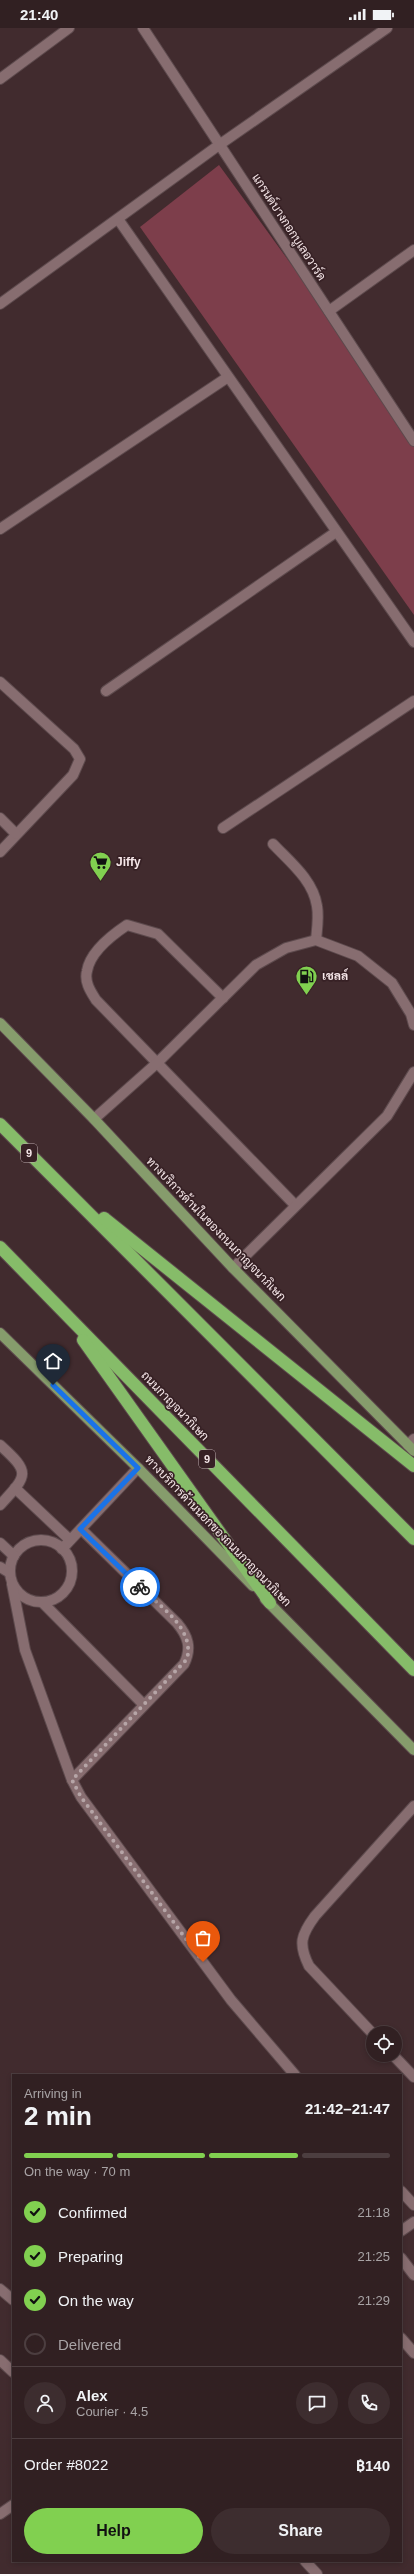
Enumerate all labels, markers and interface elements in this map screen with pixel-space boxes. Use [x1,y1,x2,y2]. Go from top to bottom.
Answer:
text: 21:40 [20,6,58,23]
street label: แกรนด์บางกอกบูเลอวาร์ด [248,170,330,284]
supermarket icon: Jiffy [88,849,114,882]
place label: Jiffy [116,855,141,869]
fuel station icon: เชลล์ [293,963,319,996]
place label: เชลล์ [322,968,349,983]
road number: 9 [21,1144,37,1162]
street label: ทางบริการด้านในของถนนกาญจนาภิเษก [143,1153,289,1304]
pin [36,1344,70,1385]
icon: home [42,1350,64,1372]
street label: ถนนกาญจนาภิเษก [138,1368,212,1444]
road number: 9 [199,1450,215,1468]
street label: ทางบริการด้านนอกของถนนกาญจนาภิเษก [142,1453,294,1609]
courier [120,1567,160,1607]
icon: bike [129,1576,151,1598]
pin [186,1921,220,1962]
icon: bag [192,1927,214,1949]
map controls [366,2026,402,2062]
button: locate [366,2026,402,2062]
text: Arriving in [24,2086,82,2101]
text: 21:42–21:47 [305,2100,390,2117]
text: 2 min [24,2101,92,2131]
text: On the way · 70 m [24,2164,130,2179]
icon: check [24,2201,46,2223]
text: Confirmed [58,2204,127,2221]
text: 21:18 [357,2205,390,2220]
icon: check [24,2245,46,2267]
text: Preparing [58,2248,123,2265]
text: 21:25 [357,2249,390,2264]
icon: check [24,2289,46,2311]
text: On the way [58,2292,134,2309]
text: 21:29 [357,2293,390,2308]
text: Delivered [58,2336,121,2353]
button: person [24,2382,66,2424]
button: chat [296,2382,338,2424]
button: phone [348,2382,390,2424]
text: Alex [76,2387,108,2404]
text: Courier · 4.5 [76,2404,148,2419]
text: Order #8022 [24,2456,108,2473]
text: ฿140 [356,2457,390,2474]
button: Help [24,2508,203,2554]
button: Share [211,2508,390,2554]

